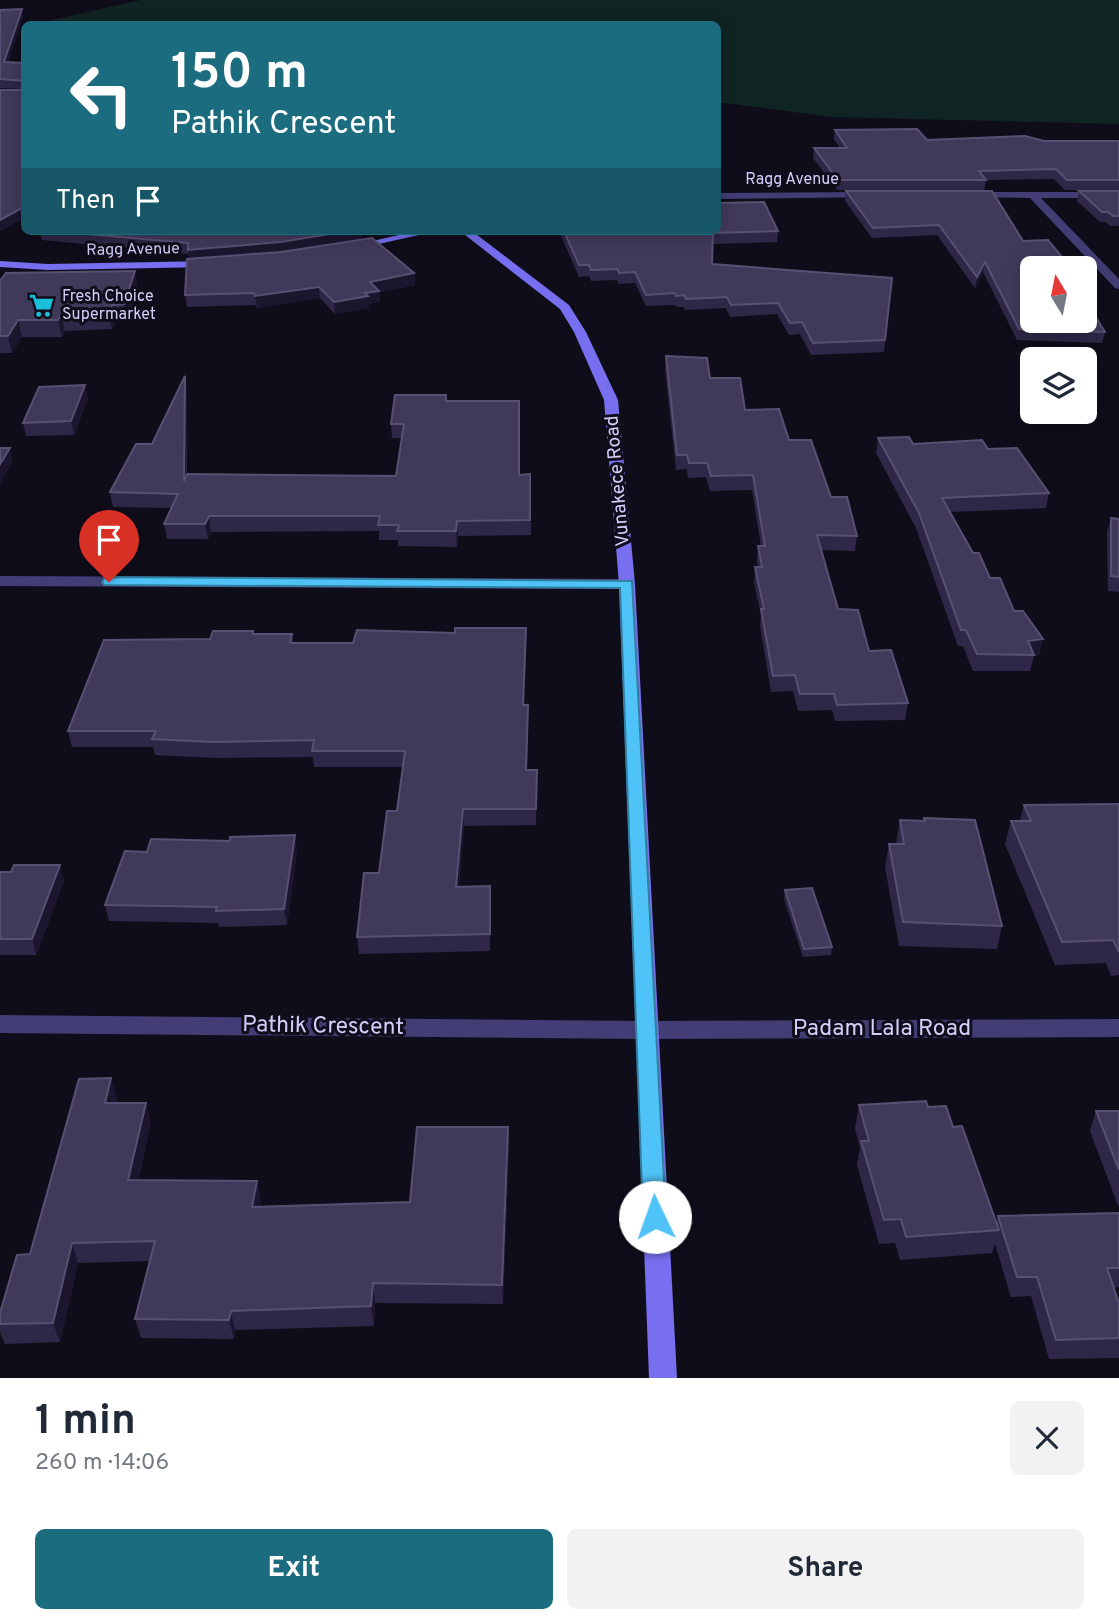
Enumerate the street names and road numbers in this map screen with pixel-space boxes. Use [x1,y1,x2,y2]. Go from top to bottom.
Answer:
street label: Ragg Avenue [745,170,839,190]
street label: Ragg Avenue [86,239,180,261]
street label: Vunakece Road [600,415,636,547]
street label: Pathik Crescent [242,1011,404,1043]
street label: Padam Lala Road [793,1015,971,1044]

